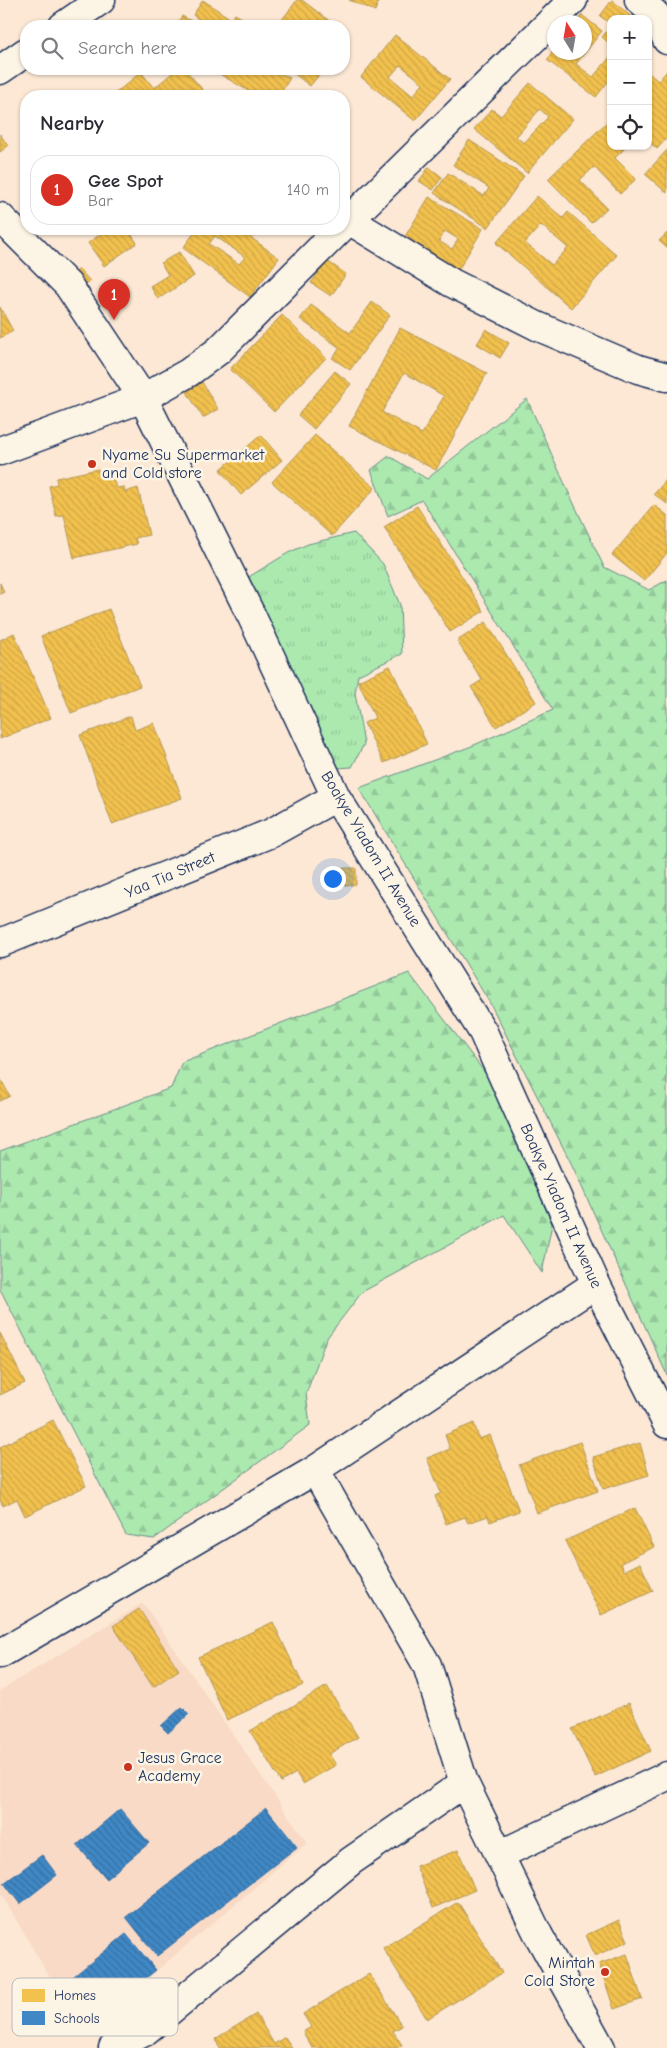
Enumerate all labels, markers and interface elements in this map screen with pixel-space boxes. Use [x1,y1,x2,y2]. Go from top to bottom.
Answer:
north arrow [547,15,592,60]
map controls [607,15,652,150]
button: + [607,15,652,60]
search box [20,20,350,75]
icon: search [38,34,66,62]
text: Search here [78,37,177,59]
button: − [607,60,652,105]
button: locate [607,105,652,150]
text: Nearby [40,111,104,135]
text: Gee Spot [88,170,163,192]
text: 1 [54,181,60,199]
text: 140 m [287,181,329,199]
text: Bar [88,192,113,210]
pin: 1 [98,279,130,320]
place label: Nyame Su Supermarket and Cold store [102,446,265,482]
marker: Nyame Su Supermarket and Cold store [86,458,98,470]
street label: Boakye Yiadom II Avenue [317,768,425,930]
street label: Yaa Tia Street [122,848,218,902]
your location [320,866,346,892]
street label: Boakye Yiadom II Avenue [517,1121,605,1291]
place label: Jesus Grace Academy [138,1749,222,1785]
marker: Jesus Grace Academy [122,1761,134,1773]
place label: Mintah Cold Store [524,1954,595,1990]
marker: Mintah Cold Store [599,1966,611,1978]
legend [12,1978,178,2036]
text: Homes [54,1987,96,2004]
text: Schools [54,2010,100,2027]

